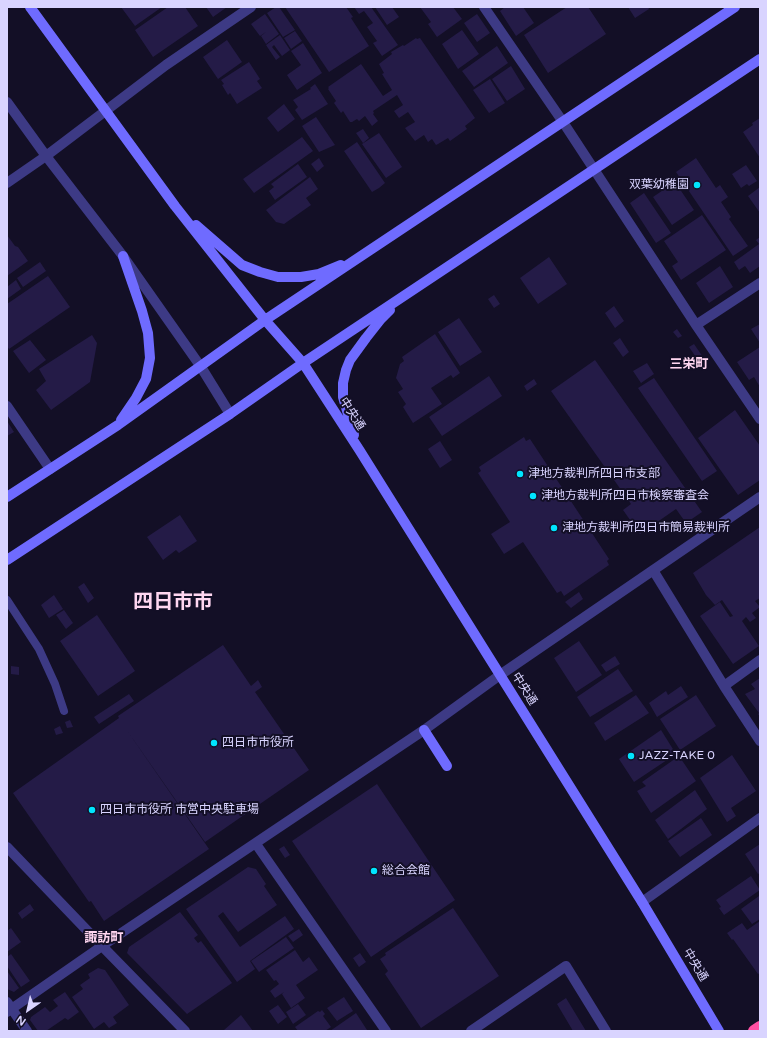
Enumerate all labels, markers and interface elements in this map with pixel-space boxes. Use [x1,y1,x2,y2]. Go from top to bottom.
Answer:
place label: 双葉幼稚園 [629,178,689,192]
marker: 双葉幼稚園 [692,180,702,190]
district label: 三栄町 [670,357,708,373]
street label: 中央通 [336,395,368,433]
place label: 津地方裁判所四日市支部 [528,467,660,481]
marker: 津地方裁判所四日市支部 [515,469,525,479]
place label: 津地方裁判所四日市検察審査会 [541,489,709,503]
marker: 津地方裁判所四日市検察審査会 [528,491,538,501]
place label: 津地方裁判所四日市簡易裁判所 [562,521,730,535]
marker: 津地方裁判所四日市簡易裁判所 [549,523,559,533]
district label: 四日市市 [133,591,213,615]
street label: 中央通 [508,670,540,708]
place label: 四日市市役所 [222,736,294,750]
marker: 四日市市役所 [209,738,219,748]
place label: JAZZ-TAKE 0 [639,749,715,763]
marker: JAZZ-TAKE 0 [626,751,636,761]
place label: 四日市市役所 市営中央駐車場 [100,803,259,817]
marker: 四日市市役所 市営中央駐車場 [87,805,97,815]
place label: 総合会館 [382,864,430,878]
marker: 総合会館 [369,866,379,876]
district label: 諏訪町 [85,931,123,947]
street label: 中央通 [680,946,710,984]
north arrow [8,990,48,1030]
text: N [14,1013,28,1028]

